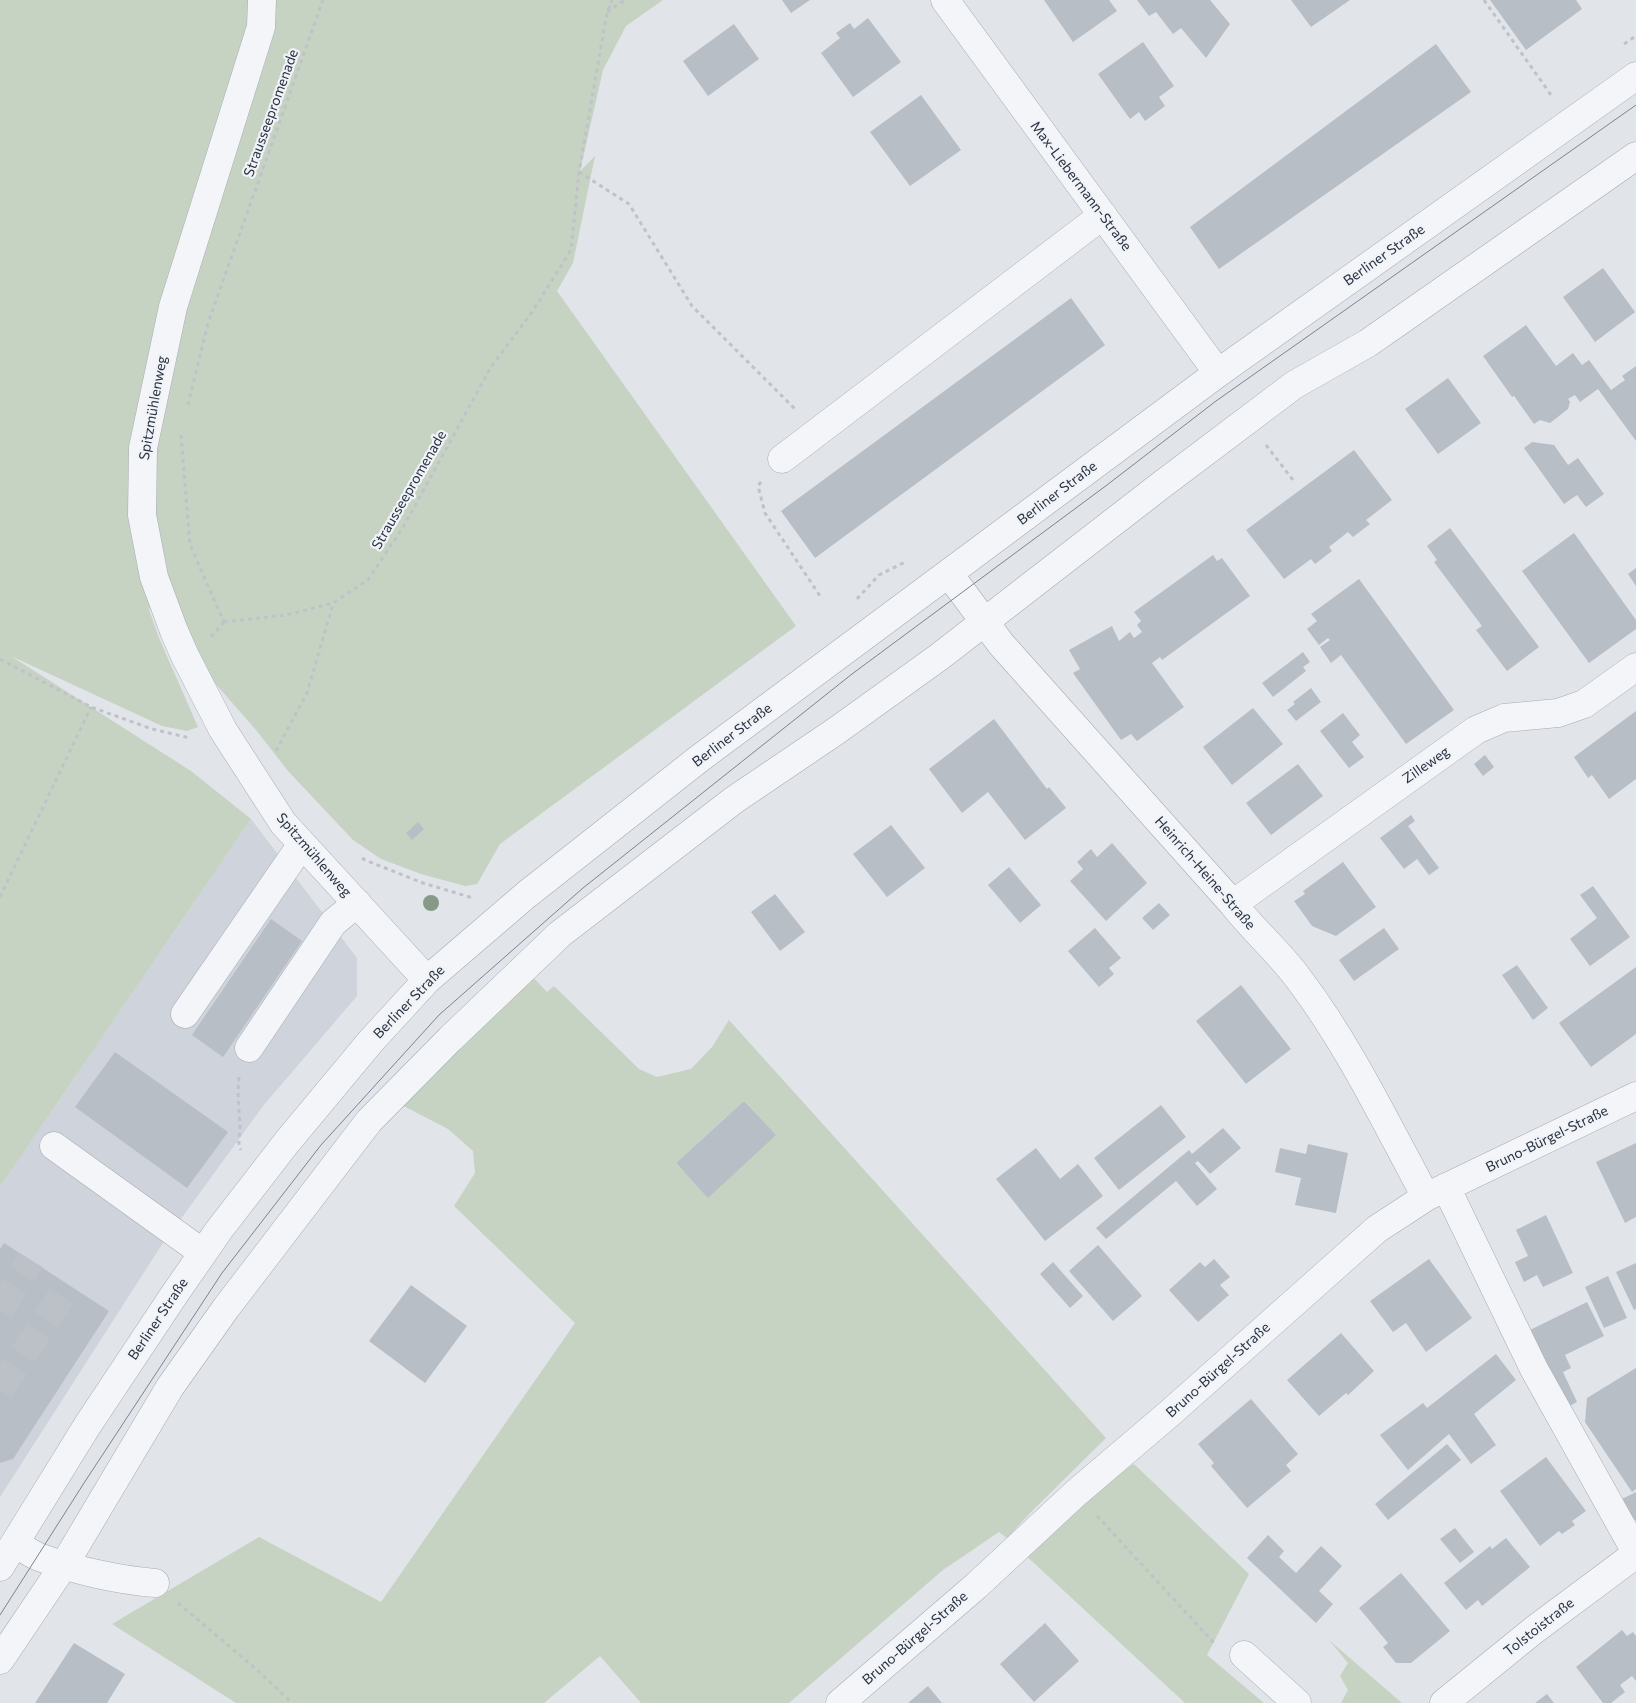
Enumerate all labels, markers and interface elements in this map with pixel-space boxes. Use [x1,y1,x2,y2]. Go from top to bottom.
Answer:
street label: Strausseepromenade [240,47,302,179]
street label: Max-Liebermann-Straße [1027,118,1135,254]
street label: Berliner Straße [1340,221,1428,289]
street label: Spitzmühlenweg [136,355,170,461]
street label: Strausseepromenade [368,428,450,552]
street label: Berliner Straße [1014,458,1100,528]
street label: Berliner Straße [689,700,775,770]
street label: Zilleweg [1399,743,1453,787]
street label: Spitzmühlenweg [273,810,355,900]
street label: Heinrich-Heine-Straße [1151,813,1259,933]
street label: Berliner Straße [370,962,448,1042]
street label: Bruno-Bürgel-Straße [1483,1102,1611,1176]
street label: Berliner Straße [124,1275,192,1363]
street label: Bruno-Bürgel-Straße [1163,1319,1273,1421]
street label: Bruno-Bürgel-Straße [859,1588,971,1688]
street label: Tolstoistraße [1501,1594,1577,1660]

